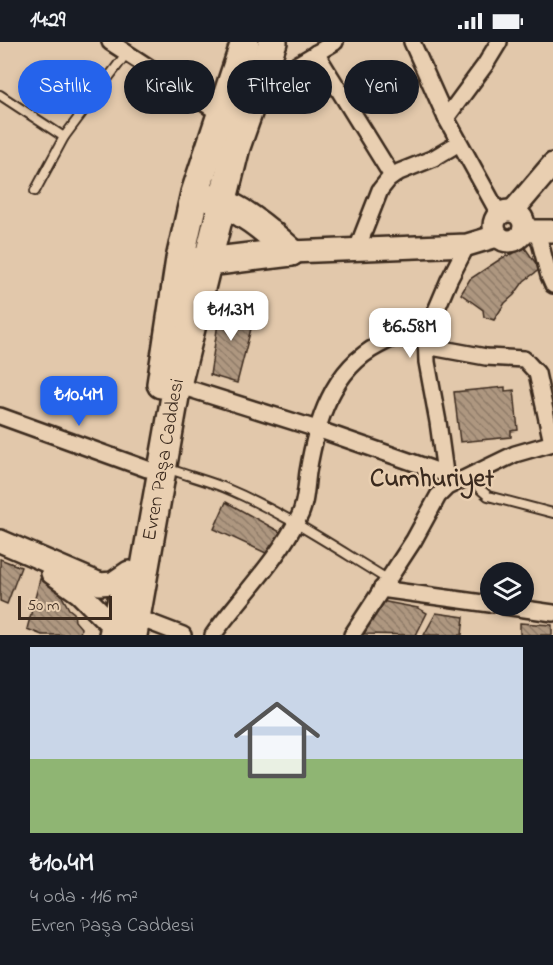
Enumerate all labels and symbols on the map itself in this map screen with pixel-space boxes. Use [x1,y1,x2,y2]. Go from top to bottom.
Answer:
pin: ₺11.3M [182,291,280,342]
pin: ₺6.58M [361,308,459,359]
street label: Evren Paşa Caddesi [135,375,193,543]
pin: ₺10.4M [30,376,128,427]
district label: Cumhuriyet [370,461,494,499]
scale bar [18,593,112,620]

